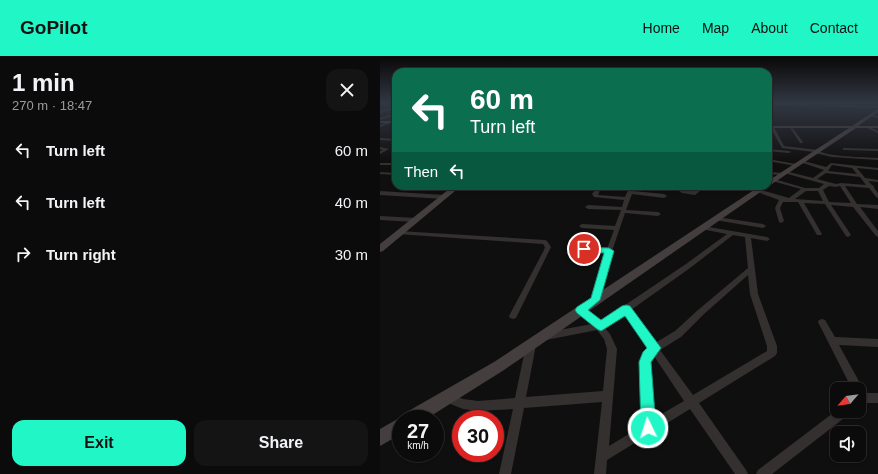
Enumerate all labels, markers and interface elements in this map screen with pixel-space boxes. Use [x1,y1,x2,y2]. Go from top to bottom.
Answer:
text: GoPilot [20,17,88,38]
text: Home [643,20,680,36]
text: Map [702,20,729,36]
text: About [751,20,788,36]
text: Contact [810,20,858,36]
text: 1 min [12,69,75,96]
button: close [326,69,368,111]
icon: left [404,84,456,136]
text: 60 m [470,84,534,115]
text: 270 m · 18:47 [12,98,92,113]
text: Turn left [470,117,535,137]
icon: left [12,139,34,161]
text: Turn left [46,142,105,159]
text: 60 m [335,142,368,159]
icon: left [446,160,468,182]
text: Then [404,163,438,180]
icon: left [12,191,34,213]
text: Turn left [46,194,105,211]
text: 40 m [335,194,368,211]
pin [567,232,601,266]
icon: arrive [573,238,595,260]
icon: right [12,243,34,265]
text: Turn right [46,246,116,263]
text: 30 m [335,246,368,263]
north arrow [830,382,866,418]
map controls [830,382,866,462]
position arrow [627,407,669,449]
speed limit sign: 30 [452,410,504,462]
button: Exit [12,420,186,466]
button: Share [194,420,368,466]
text: 27 [407,420,429,442]
button: sound [830,426,866,462]
text: km/h [407,440,429,451]

